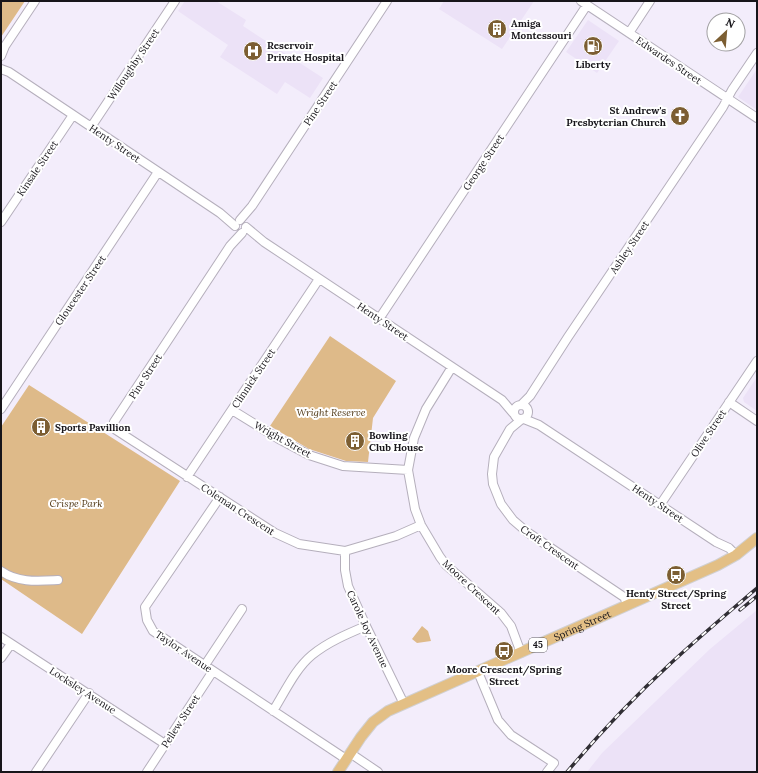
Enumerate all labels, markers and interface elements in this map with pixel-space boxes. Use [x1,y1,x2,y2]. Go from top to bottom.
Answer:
north arrow [706,12,746,52]
text: N [723,15,738,31]
place label: Amiga Montessouri [511,17,572,42]
building icon: Amiga Montessouri [486,18,508,40]
street label: Willoughby Street [105,26,162,103]
street label: Edwardes Street [633,34,704,87]
fuel station icon: Liberty [582,35,604,57]
place label: Reservoir Private Hospital [267,39,344,64]
hospital icon: Reservoir Private Hospital [242,40,264,62]
place label: Liberty [576,58,611,71]
street label: Pine Street [301,78,340,128]
place label: St Andrew's Presbyterian Church [566,104,667,129]
church icon: St Andrew's Presbyterian Church [669,105,691,127]
street label: Henty Street [87,121,143,165]
street label: George Street [460,132,507,193]
street label: Kinsale Street [14,138,61,199]
street label: Ashley Street [606,218,652,277]
street label: Gloucester Street [52,253,109,328]
street label: Henty Street [355,299,411,343]
street label: Clinnick Street [229,346,278,411]
street label: Pine Street [126,351,165,401]
park label: Wright Reserve [296,406,366,419]
street label: Olive Street [688,407,729,460]
building icon: Sports Pavillion [30,416,52,438]
street label: Wright Street [252,418,314,461]
place label: Sports Pavillion [55,421,131,434]
place label: Bowling Club House [369,429,424,454]
building icon: Bowling Club House [344,430,366,452]
street label: Coleman Crescent [198,481,277,538]
street label: Henty Street [630,481,686,525]
park label: Crispe Park [49,497,103,510]
street label: Croft Crescent [518,522,582,573]
street label: Moore Crescent [440,557,504,618]
bus stop icon: Henty Street/Spring Street [665,564,687,586]
place label: Henty Street/Spring Street [626,587,726,612]
street label: Carole Joy Avenue [344,588,391,671]
street label: Spring Street [552,607,613,644]
street label: Taylor Avenue [153,628,215,676]
road number: 45 [529,638,547,652]
bus stop icon: Moore Crescent/Spring Street [493,640,515,662]
place label: Moore Crescent/Spring Street [447,663,562,688]
street label: Locksley Avenue [47,664,119,717]
street label: Pellew Street [158,692,203,750]

